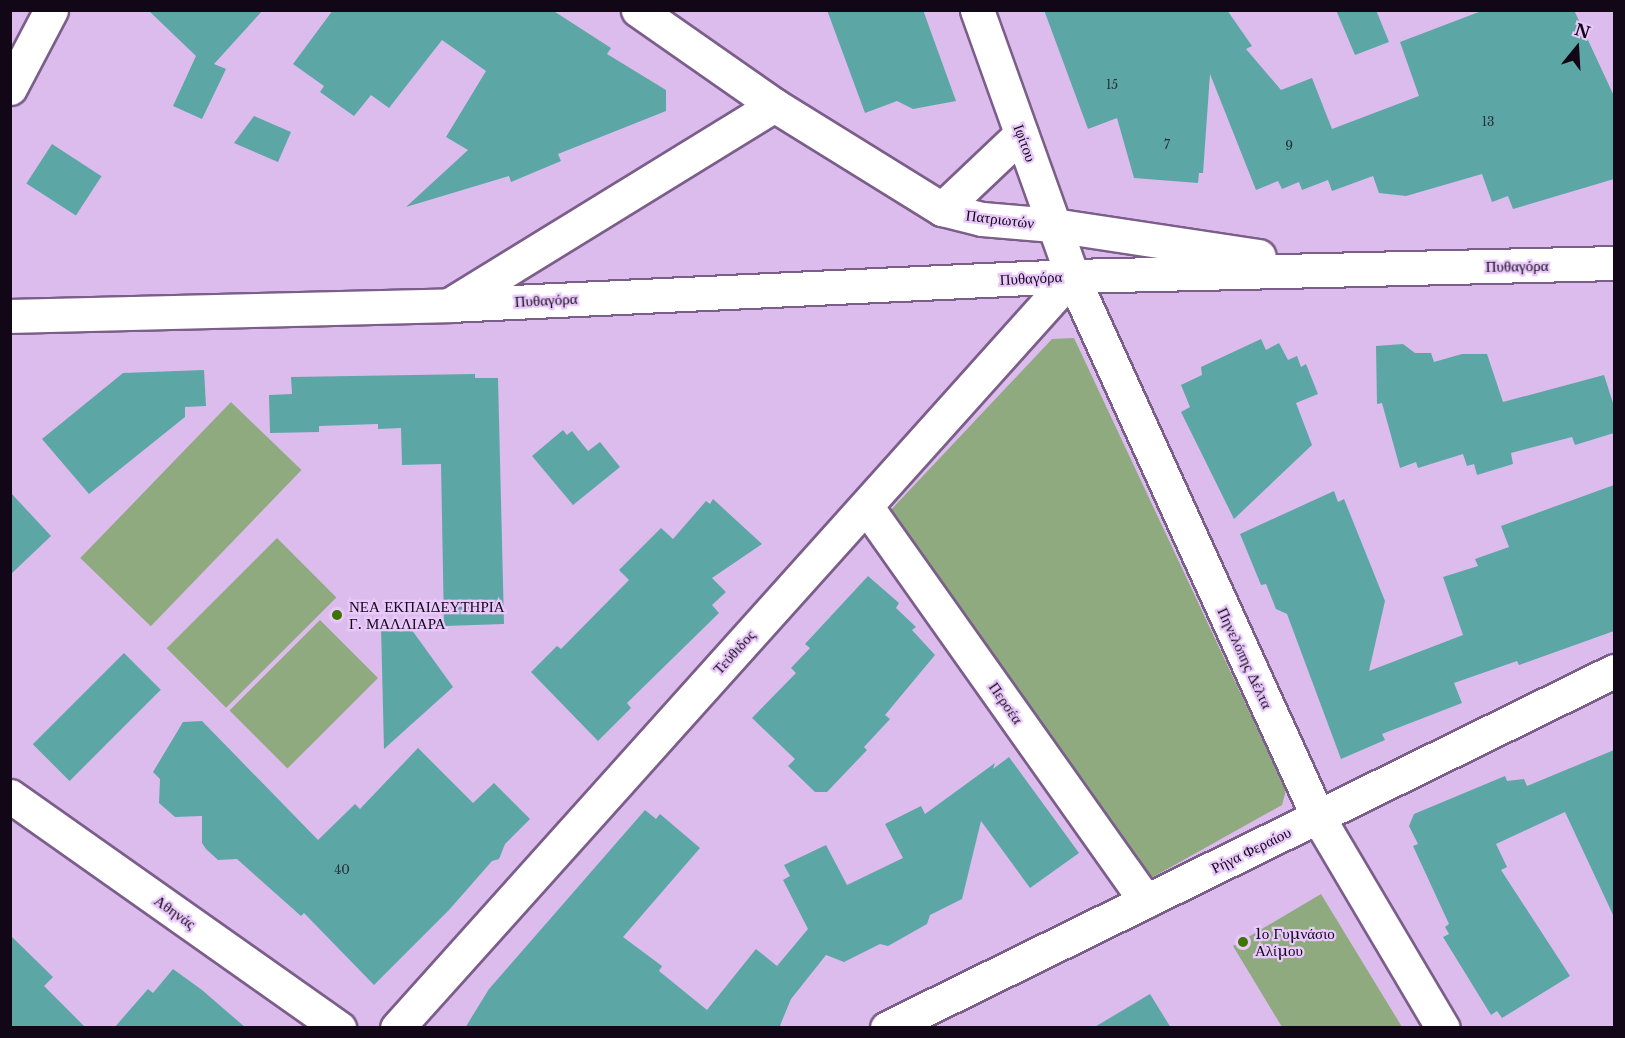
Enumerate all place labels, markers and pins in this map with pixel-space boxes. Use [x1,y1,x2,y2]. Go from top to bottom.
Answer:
place label: ΝΕΑ ΕΚΠΑΙΔΕΥΤΗΡΙΑ Γ. ΜΑΛΛΙΑΡΑ [349,597,505,632]
marker: ΝΕΑ ΕΚΠΑΙΔΕΥΤΗΡΙΑ Γ. ΜΑΛΛΙΑΡΑ [330,608,344,622]
place label: 1ο Γυμνάσιο Αλίμου [1255,924,1335,959]
marker: 1ο Γυμνάσιο Αλίμου [1236,935,1250,949]

